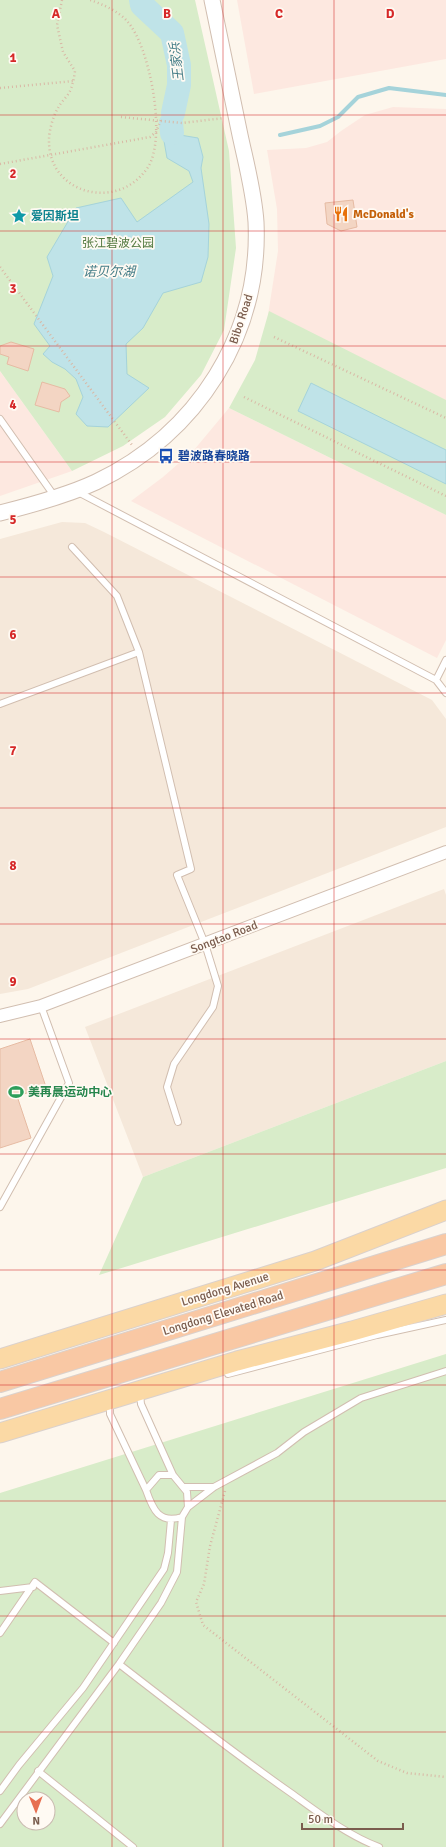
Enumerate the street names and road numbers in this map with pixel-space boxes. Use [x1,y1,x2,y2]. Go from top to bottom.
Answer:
street label: Bibo Road [226,292,257,346]
street label: Songtao Road [189,918,260,957]
street label: Longdong Avenue [180,1269,271,1310]
street label: Longdong Elevated Road [161,1288,285,1339]

